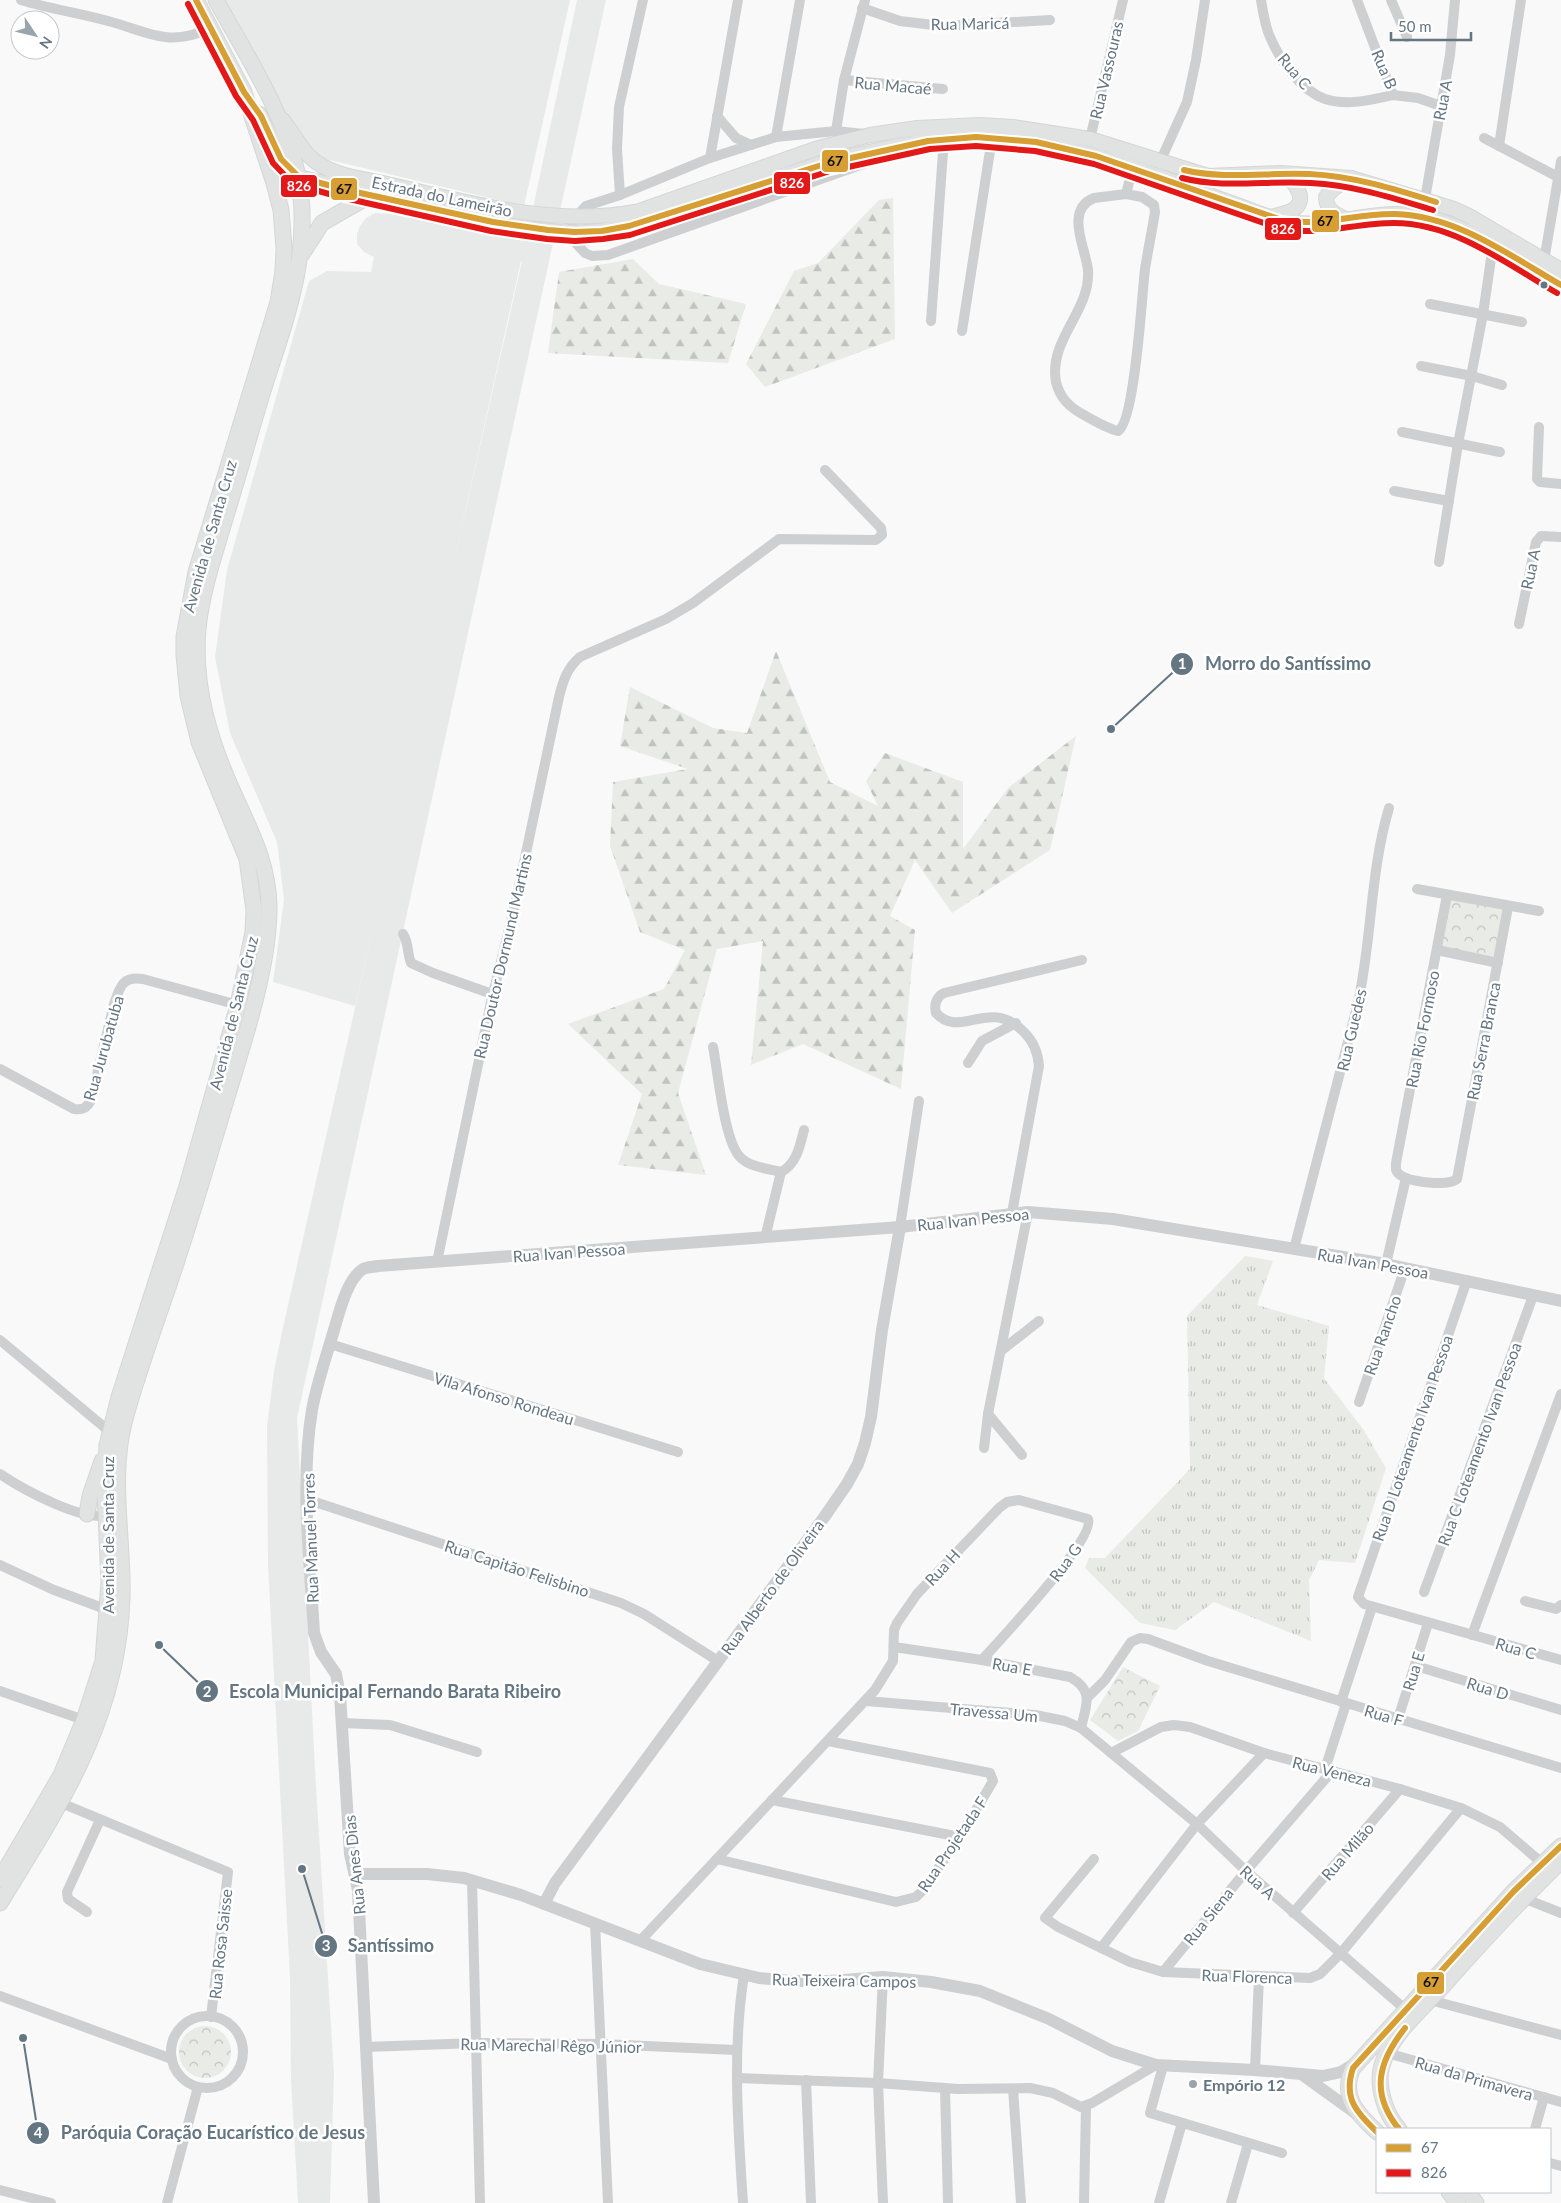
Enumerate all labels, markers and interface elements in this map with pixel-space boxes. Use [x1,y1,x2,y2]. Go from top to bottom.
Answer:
north arrow [10,10,60,60]
scale bar [1391,10,1471,42]
street label: Rua Maricá [931,13,1009,33]
text: 50 m [1398,17,1432,35]
street label: Rua Vassouras [1085,19,1127,121]
text: N [36,33,56,52]
street label: Rua B [1368,46,1402,92]
street label: Rua C [1274,49,1316,93]
street label: Rua Macaé [854,72,932,98]
street label: Rua A [1429,78,1455,122]
line badge: 67 [821,149,849,173]
text: 67 [827,152,843,169]
line badge: 826 [773,171,811,195]
street label: Estrada do Lameirão [370,172,514,220]
line badge: 826 [280,174,318,198]
text: 826 [780,174,804,191]
text: 826 [287,177,311,194]
line badge: 67 [330,177,358,201]
text: 67 [336,180,352,197]
line badge: 67 [1311,209,1340,233]
text: 67 [1317,212,1333,229]
line badge: 826 [1264,217,1302,241]
text: 826 [1271,220,1295,237]
unlabelled marker [1539,280,1549,290]
street label: Avenida de Santa Cruz [178,458,240,614]
street label: Rua A [1516,547,1544,591]
callout: Morro do Santíssimo [1170,647,1381,680]
text: Morro do Santíssimo [1205,652,1371,674]
text: 1 [1178,654,1186,672]
street label: Rua Doutor Dormund Martins [469,851,535,1061]
street label: Avenida de Santa Cruz [205,934,261,1092]
street label: Rua Rio Formoso [1401,969,1443,1089]
street label: Rua Serra Branca [1462,980,1504,1102]
street label: Rua Guedes [1332,987,1370,1073]
street label: Rua Jurubatuba [79,993,127,1103]
street label: Rua Ivan Pessoa [916,1204,1030,1234]
street label: Rua Ivan Pessoa [512,1239,626,1265]
street label: Rua Ivan Pessoa [1316,1244,1430,1282]
street label: Rua Rancho [1359,1293,1405,1377]
street label: Rua D Loteamento Ivan Pessoa [1368,1332,1456,1544]
street label: Rua C Loteamento Ivan Pessoa [1433,1340,1525,1548]
street label: Vila Afonso Rondeau [432,1368,576,1428]
street label: Avenida de Santa Cruz [98,1456,117,1614]
street label: Rua Manuel Torres [298,1473,322,1603]
street label: Rua Alberto de Oliveira [717,1516,827,1658]
street label: Rua Capitão Felisbino [442,1536,592,1600]
street label: Rua G [1045,1539,1085,1585]
street label: Rua H [920,1545,964,1589]
street label: Rua C [1494,1633,1539,1663]
street label: Rua E [1398,1649,1428,1693]
street label: Rua E [991,1653,1033,1679]
street label: Rua D [1465,1673,1511,1703]
callout: Escola Municipal Fernando Barata Ribeiro [194,1675,572,1708]
text: Escola Municipal Fernando Barata Ribeiro [229,1680,561,1702]
text: 2 [203,1682,212,1700]
street label: Travessa Um [949,1699,1039,1725]
street label: Rua F [1362,1700,1406,1730]
street label: Rua Veneza [1291,1752,1373,1790]
street label: Rua Projetada F [913,1793,991,1895]
street label: Rua Anes Dias [339,1814,369,1916]
street label: Rua Milão [1317,1818,1377,1884]
street label: Rua A [1236,1861,1280,1903]
street label: Rua Siena [1179,1883,1237,1949]
street label: Rua Rosa Saisse [205,1888,235,2000]
callout: Santíssimo [313,1930,445,1963]
text: Santíssimo [348,1934,434,1956]
text: 3 [322,1936,330,1954]
street label: Rua Florenca [1201,1965,1293,1987]
street label: Rua Teixeira Campos [772,1969,916,1991]
line badge: 67 [1416,1971,1445,1995]
text: 67 [1423,1973,1439,1990]
street label: Rua Marechal Rêgo Júnior [460,2034,642,2056]
street label: Rua da Primavera [1413,2052,1535,2104]
place label: Empório 12 [1203,2075,1285,2094]
marker: Empório 12 [1187,2078,1199,2090]
callout: Paróquia Coração Eucarístico de Jesus [25,2116,375,2149]
text: Paróquia Coração Eucarístico de Jesus [61,2121,365,2143]
text: 4 [34,2123,43,2141]
legend [1376,2128,1551,2193]
text: 67 [1421,2138,1439,2156]
text: 826 [1421,2163,1447,2181]

